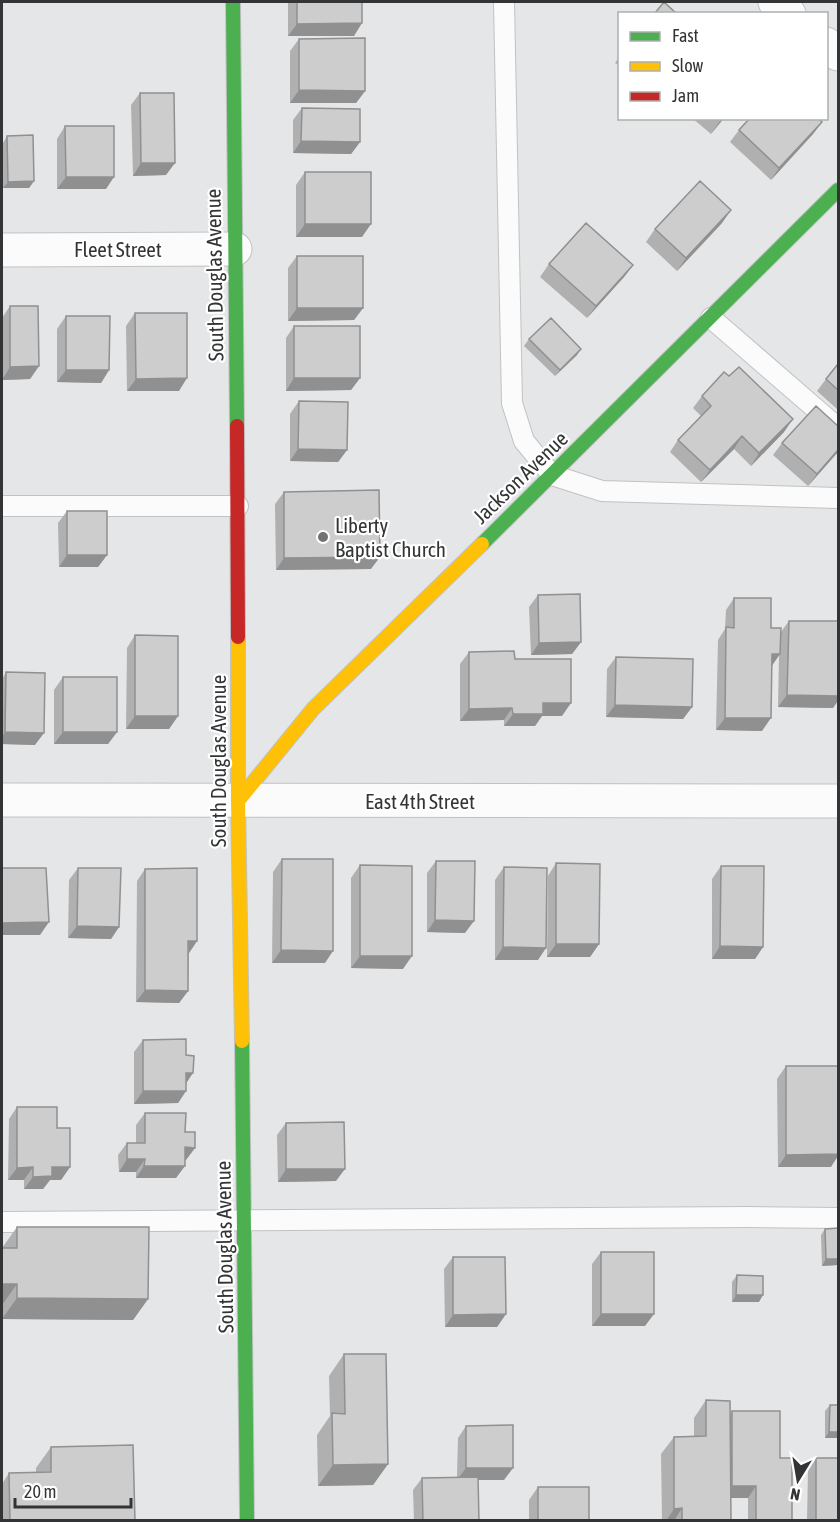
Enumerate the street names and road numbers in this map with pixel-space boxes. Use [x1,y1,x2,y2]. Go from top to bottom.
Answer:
street label: South Douglas Avenue [200,189,228,361]
street label: Fleet Street [74,237,162,261]
street label: Jackson Avenue [468,426,572,528]
street label: South Douglas Avenue [206,675,230,847]
street label: East 4th Street [365,789,475,813]
street label: South Douglas Avenue [210,1161,238,1333]

